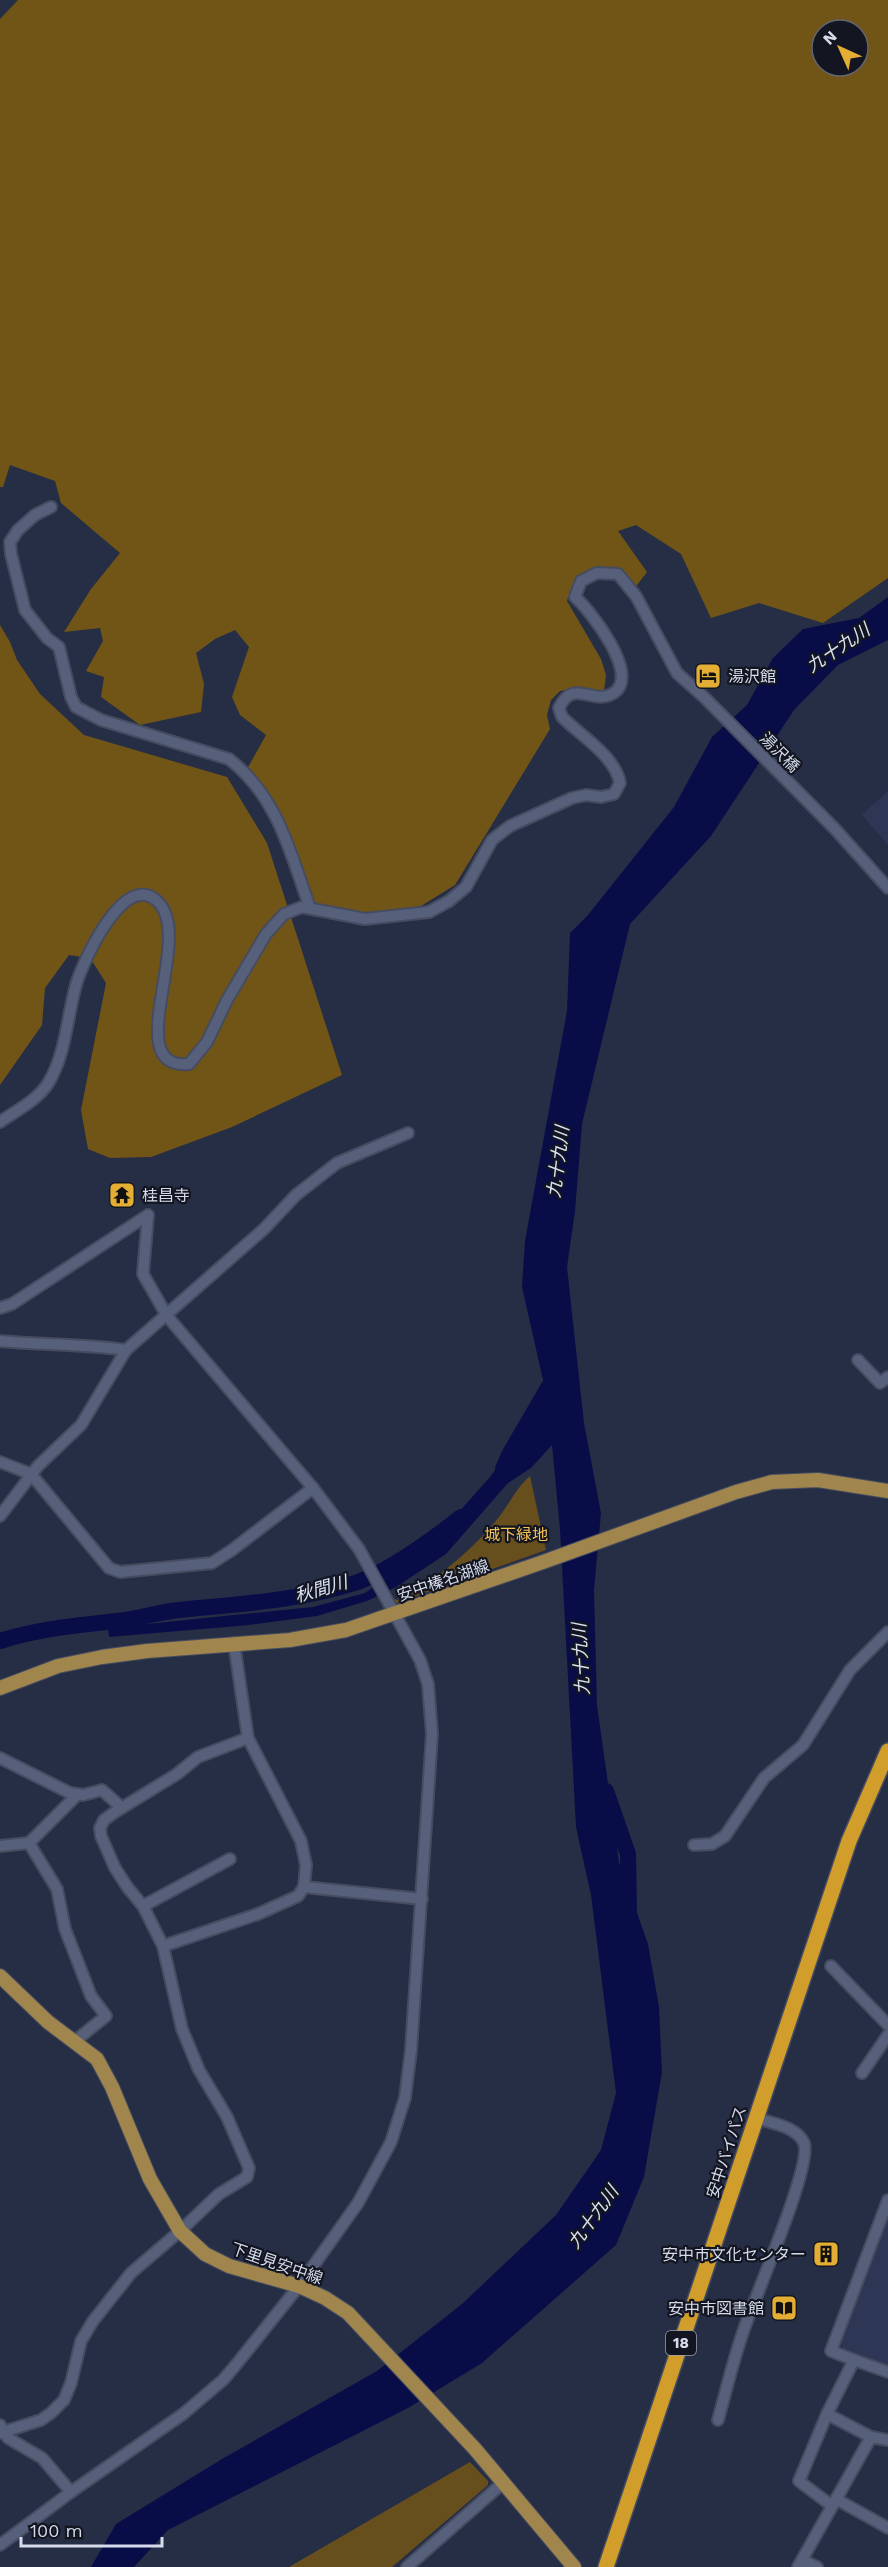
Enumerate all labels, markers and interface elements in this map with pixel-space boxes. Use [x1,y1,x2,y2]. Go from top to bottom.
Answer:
north arrow [810,18,870,78]
text: N [819,27,841,49]
water label: 九十九川 [802,618,875,676]
hotel icon: 湯沢館 [693,661,723,691]
place label: 湯沢館 [728,667,776,686]
street label: 湯沢橋 [756,729,803,776]
water label: 九十九川 [543,1123,573,1199]
temple icon: 桂昌寺 [107,1180,137,1210]
place label: 桂昌寺 [142,1186,190,1205]
park label: 城下緑地 [484,1525,548,1544]
street label: 安中榛名湖線 [395,1556,492,1605]
water label: 秋間川 [292,1570,352,1606]
water label: 九十九川 [568,1621,593,1696]
street label: 安中バイパス [703,2104,750,2201]
water label: 九十九川 [563,2180,623,2252]
street label: 下里見安中線 [228,2239,325,2288]
building icon: 安中市文化センター [811,2239,841,2269]
place label: 安中市文化センター [662,2245,806,2264]
library icon: 安中市図書館 [769,2293,799,2323]
place label: 安中市図書館 [668,2299,764,2318]
road number: 18 [666,2331,696,2355]
scale bar [21,2510,162,2548]
text: 100 m [30,2520,83,2541]

